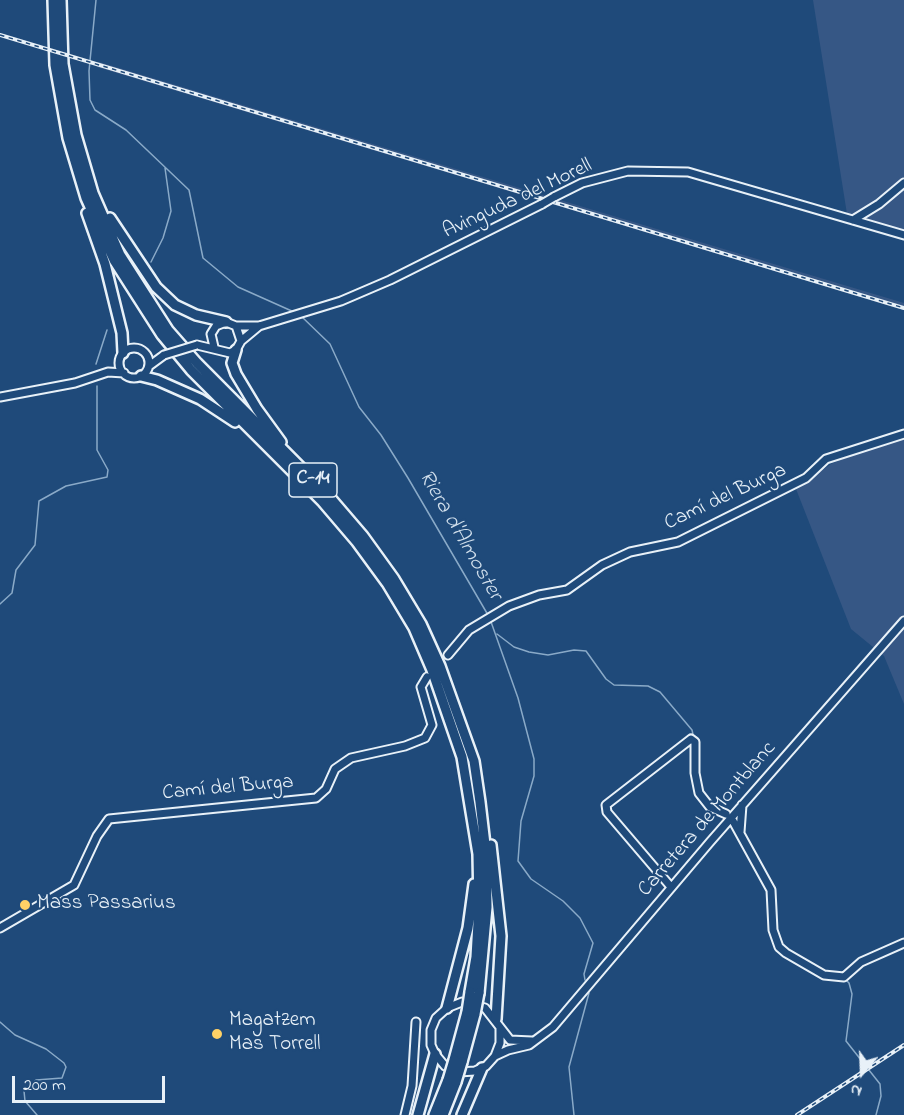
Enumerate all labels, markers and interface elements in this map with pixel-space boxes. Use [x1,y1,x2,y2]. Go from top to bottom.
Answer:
street label: Avinguda del Morell [439,154,597,246]
street label: Camí del Burga [661,459,791,537]
road number: C-14 [289,463,337,497]
water label: Riera d'Almoster [411,466,507,606]
street label: Carretera de Montblanc [634,737,782,903]
street label: Camí del Burga [161,771,295,807]
place label: Mass Passarius [37,892,176,918]
marker: Mass Passarius [18,898,32,912]
place label: Magatzem Mas Torrell [229,1009,321,1059]
marker: Magatzem Mas Torrell [210,1027,224,1041]
north arrow [832,1043,892,1103]
scale bar [15,1064,168,1102]
text: 200 m [23,1073,66,1099]
text: N [847,1077,865,1103]

